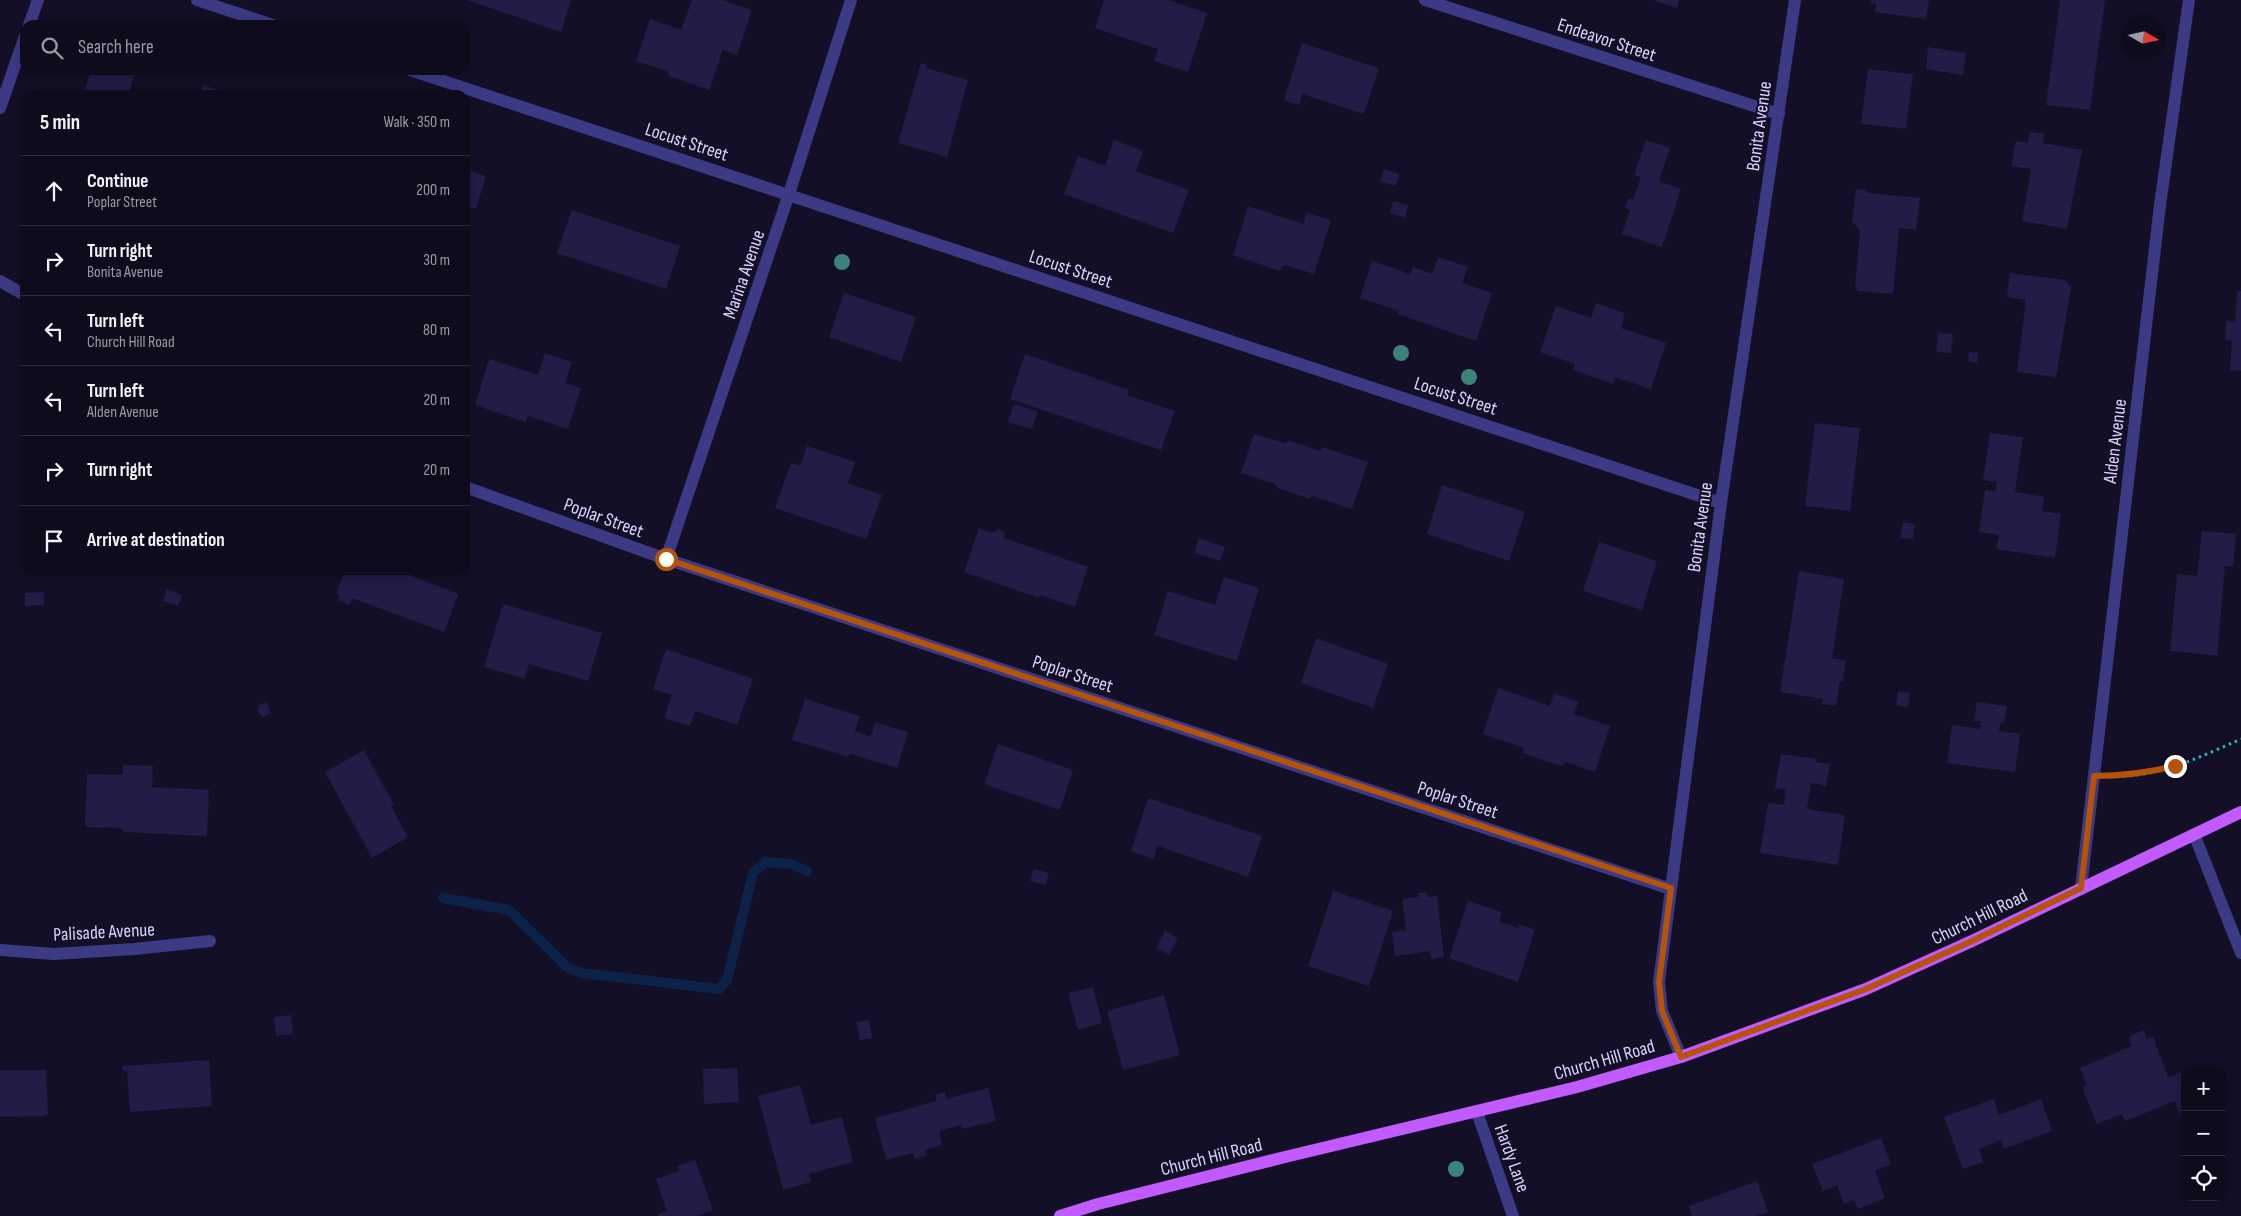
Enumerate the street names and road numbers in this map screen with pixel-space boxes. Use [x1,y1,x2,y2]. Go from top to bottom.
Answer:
street label: Endeavor Street [1554,14,1659,67]
street label: Bonita Avenue [1742,80,1777,173]
street label: Locust Street [642,118,731,167]
street label: Marina Avenue [718,227,770,322]
street label: Locust Street [1026,245,1115,294]
street label: Locust Street [1411,372,1500,421]
street label: Alden Avenue [2099,398,2132,486]
street label: Bonita Avenue [1683,481,1718,574]
street label: Poplar Street [560,493,647,544]
street label: Poplar Street [1029,651,1116,698]
street label: Poplar Street [1414,777,1501,824]
street label: Church Hill Road [1928,884,2031,951]
street label: Palisade Avenue [53,918,155,947]
street label: Church Hill Road [1551,1035,1658,1086]
street label: Hardy Lane [1489,1121,1534,1196]
street label: Church Hill Road [1158,1134,1265,1181]

